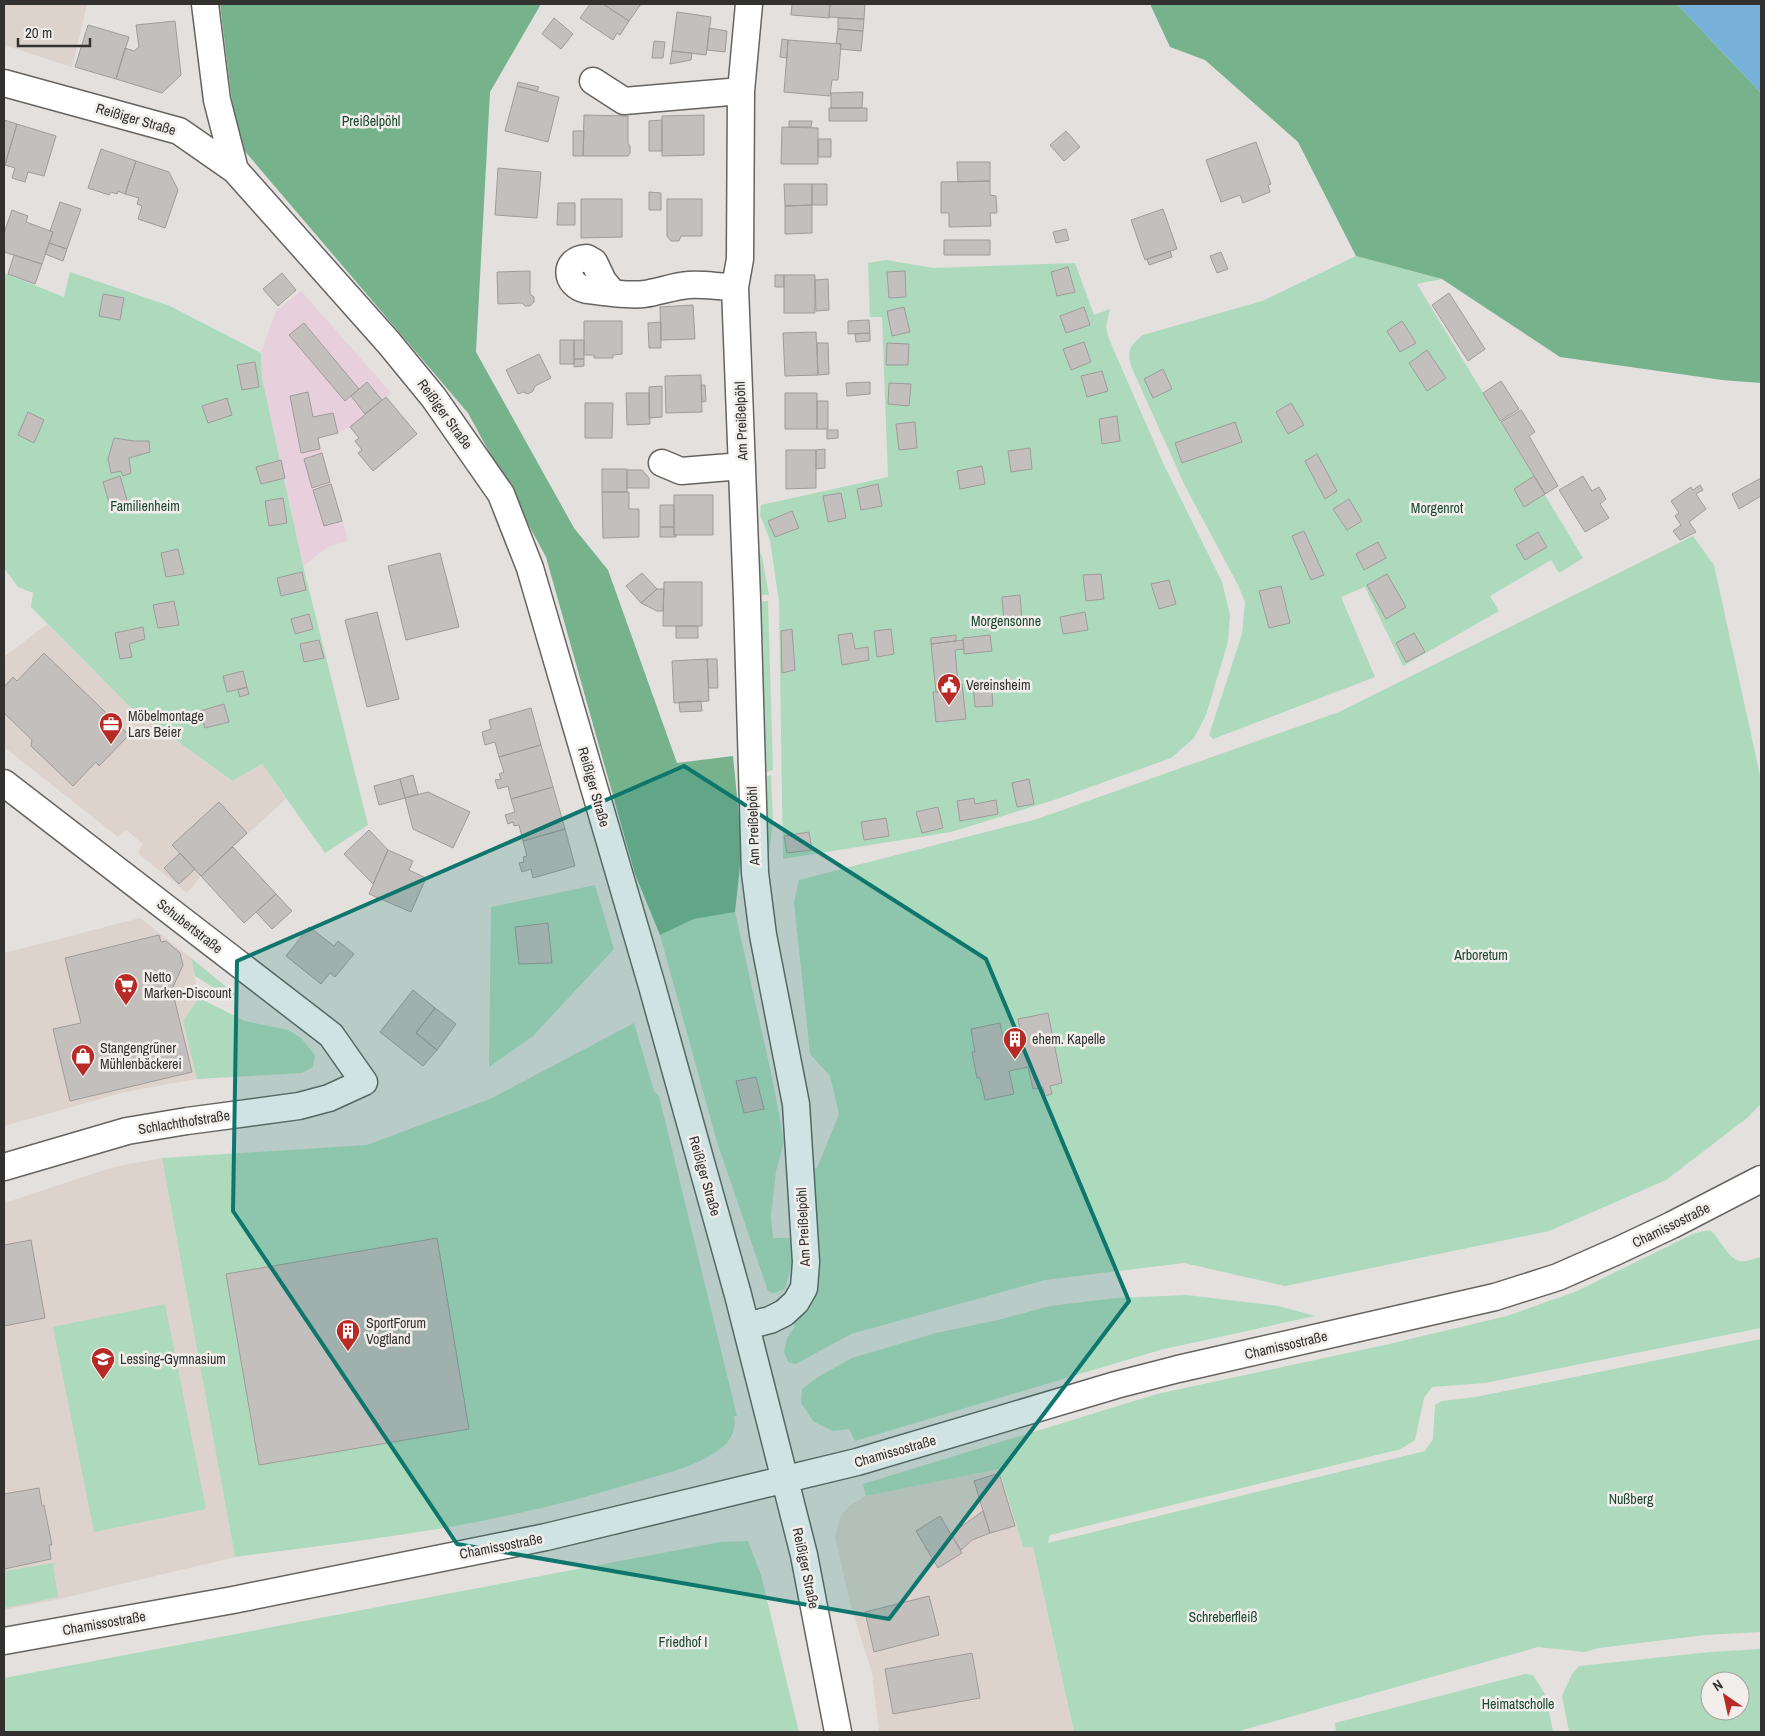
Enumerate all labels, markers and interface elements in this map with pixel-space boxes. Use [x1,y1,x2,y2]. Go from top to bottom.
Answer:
scale bar [18,15,90,47]
text: 20 m [25,22,52,43]
street label: Reißiger Straße [94,99,178,139]
park label: Preißelpöhl [342,112,400,130]
street label: Reißiger Straße [414,375,476,453]
street label: Am Preißelpöhl [731,381,751,462]
park label: Familienheim [110,497,180,515]
park label: Morgenrot [1411,499,1463,517]
park label: Morgensonne [971,612,1041,630]
public building icon: Vereinsheim [936,672,962,706]
place label: Vereinsheim [966,676,1030,694]
place label: Möbelmontage Lars Beier [128,707,204,741]
office icon: Möbelmontage Lars Beier [98,711,124,745]
street label: Reißiger Straße [574,745,614,829]
street label: Am Preißelpöhl [743,786,763,867]
street label: Schubertstraße [154,895,226,957]
park label: Arboretum [1453,946,1508,964]
place label: Netto Marken-Discount [144,968,231,1002]
supermarket icon: Netto Marken-Discount [113,972,139,1006]
building icon: ehem. Kapelle [1002,1026,1028,1060]
place label: ehem. Kapelle [1032,1030,1105,1048]
place label: Stangengrüner Mühlenbäckerei [100,1039,182,1073]
shop icon: Stangengrüner Mühlenbäckerei [70,1043,96,1077]
street label: Schlachthofstraße [137,1106,231,1138]
street label: Reißiger Straße [685,1134,725,1218]
street label: Am Preißelpöhl [792,1187,814,1268]
street label: Chamissostraße [1629,1198,1713,1252]
place label: SportForum Vogtland [366,1314,426,1348]
building icon: SportForum Vogtland [335,1318,361,1352]
street label: Chamissostraße [1243,1327,1329,1363]
school or university icon: Lessing-Gymnasium [90,1346,116,1380]
place label: Lessing-Gymnasium [120,1350,226,1368]
street label: Chamissostraße [852,1431,938,1471]
park label: Nußberg [1609,1490,1654,1508]
street label: Reißiger Straße [789,1526,823,1610]
street label: Chamissostraße [458,1529,544,1563]
street label: Chamissostraße [61,1607,147,1639]
park label: Schreberfleiß [1189,1608,1257,1626]
park label: Friedhof I [658,1633,708,1651]
north arrow [1700,1671,1750,1721]
text: N [1709,1675,1726,1695]
park label: Heimatscholle [1482,1695,1554,1713]

